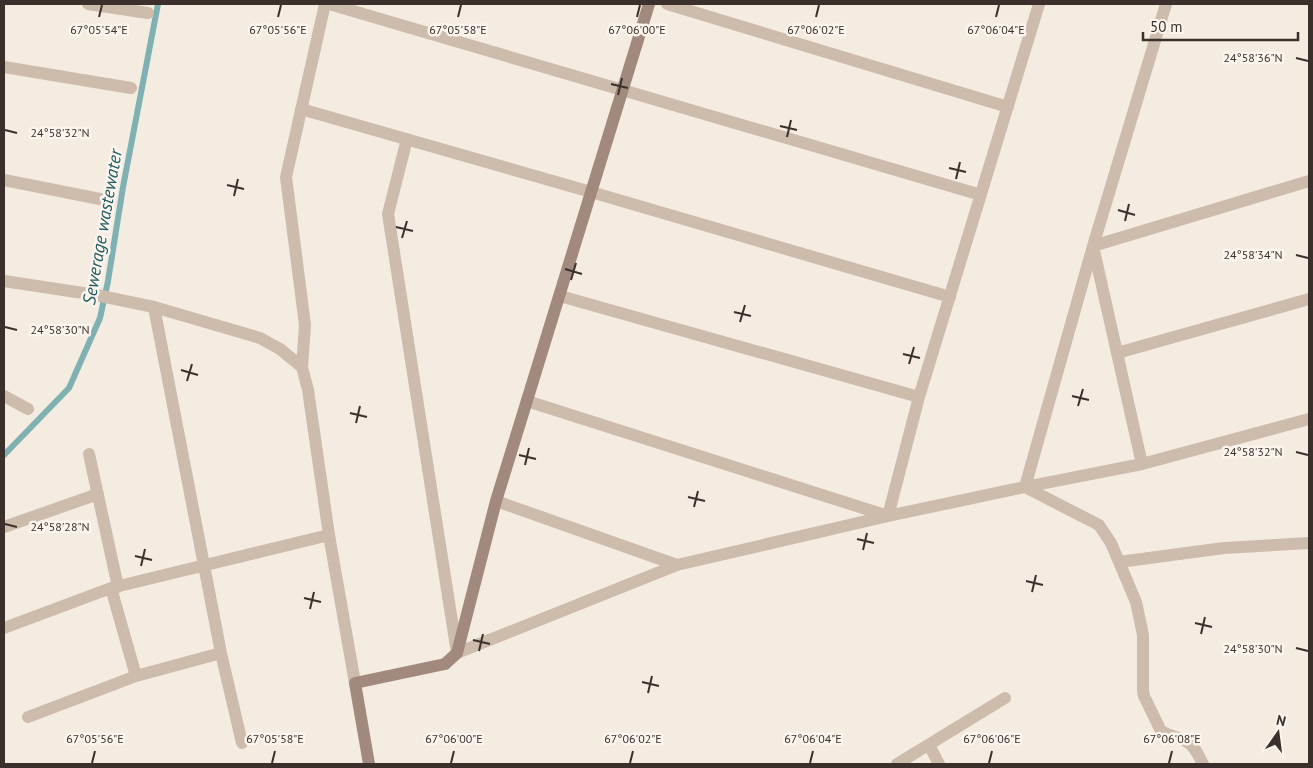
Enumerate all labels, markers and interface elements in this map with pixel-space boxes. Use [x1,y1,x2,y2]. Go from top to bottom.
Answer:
scale bar [1143,10,1298,42]
text: 50 m [1150,17,1183,36]
text: 67°05'54"E [70,22,128,37]
text: 67°05'56"E [249,22,307,37]
text: 67°05'58"E [429,22,487,37]
text: 67°06'00"E [608,22,666,37]
text: 67°06'02"E [787,22,845,37]
text: 67°06'04"E [967,22,1025,37]
text: 24°58'36"N [1223,50,1283,65]
text: 24°58'32"N [30,125,90,140]
water label: Sewerage wastewater [77,146,127,307]
text: 24°58'34"N [1223,247,1283,262]
text: 24°58'30"N [30,322,90,337]
text: 24°58'32"N [1223,444,1283,459]
text: 24°58'28"N [30,519,90,534]
text: 24°58'30"N [1223,641,1283,656]
north arrow [1253,708,1303,758]
text: N [1275,711,1288,730]
text: 67°05'56"E [66,731,124,746]
text: 67°05'58"E [246,731,304,746]
text: 67°06'00"E [425,731,483,746]
text: 67°06'02"E [604,731,662,746]
text: 67°06'04"E [784,731,842,746]
text: 67°06'06"E [963,731,1021,746]
text: 67°06'08"E [1143,731,1201,746]

